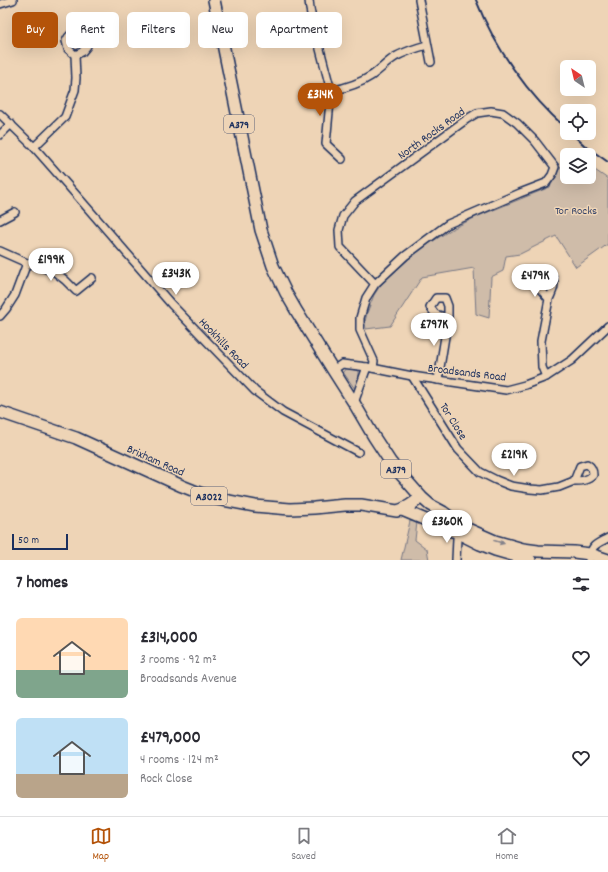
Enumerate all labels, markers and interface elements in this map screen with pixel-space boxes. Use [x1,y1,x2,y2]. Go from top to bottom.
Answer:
chip: Buy [12,12,58,48]
chip: Rent [66,12,119,48]
chip: Filters [127,12,190,48]
chip: New [198,12,248,48]
chip: Apartment [256,12,342,48]
north arrow [560,60,596,96]
map controls [560,60,596,184]
pin: £314K [292,83,348,117]
text: £314K [307,86,333,105]
street label: North Rocks Road [395,104,469,164]
button: locate [560,104,596,140]
road number: A379 [224,115,254,133]
button: layers [560,148,596,184]
park label: Tor Rocks [555,203,597,220]
pin: £199K [23,248,79,282]
text: £199K [37,251,65,270]
pin: £343K [148,262,204,296]
pin: £479K [507,264,563,298]
text: £343K [161,265,191,284]
text: £479K [521,267,549,286]
pin: £797K [406,313,462,347]
street label: Hookhills Road [194,315,252,373]
text: £797K [420,316,448,335]
street label: Broadsands Road [427,360,507,387]
street label: Tor Close [435,400,471,444]
street label: Brixham Road [124,441,187,482]
pin: £219K [486,443,542,477]
text: £219K [501,446,528,465]
road number: A379 [381,460,411,478]
road number: A3022 [191,487,227,505]
pin: £360K [419,510,475,544]
text: £360K [431,513,463,532]
scale bar [12,532,68,551]
text: 50 m [18,533,39,549]
one-way arrow [493,539,505,545]
text: 7 homes [16,572,68,596]
icon: filters [570,573,592,595]
text: £314,000 [140,627,198,651]
icon: home [48,634,96,682]
icon: heart [570,647,592,669]
text: 3 rooms · 92 m² [140,651,217,670]
text: Broadsands Avenue [140,670,237,689]
text: £479,000 [140,727,201,751]
icon: home [48,734,96,782]
icon: heart [570,747,592,769]
text: 4 rooms · 124 m² [140,751,219,770]
text: Rock Close [140,770,192,789]
tab: Map [90,825,112,865]
tab: Saved [291,825,316,865]
tab: Home [495,825,518,865]

